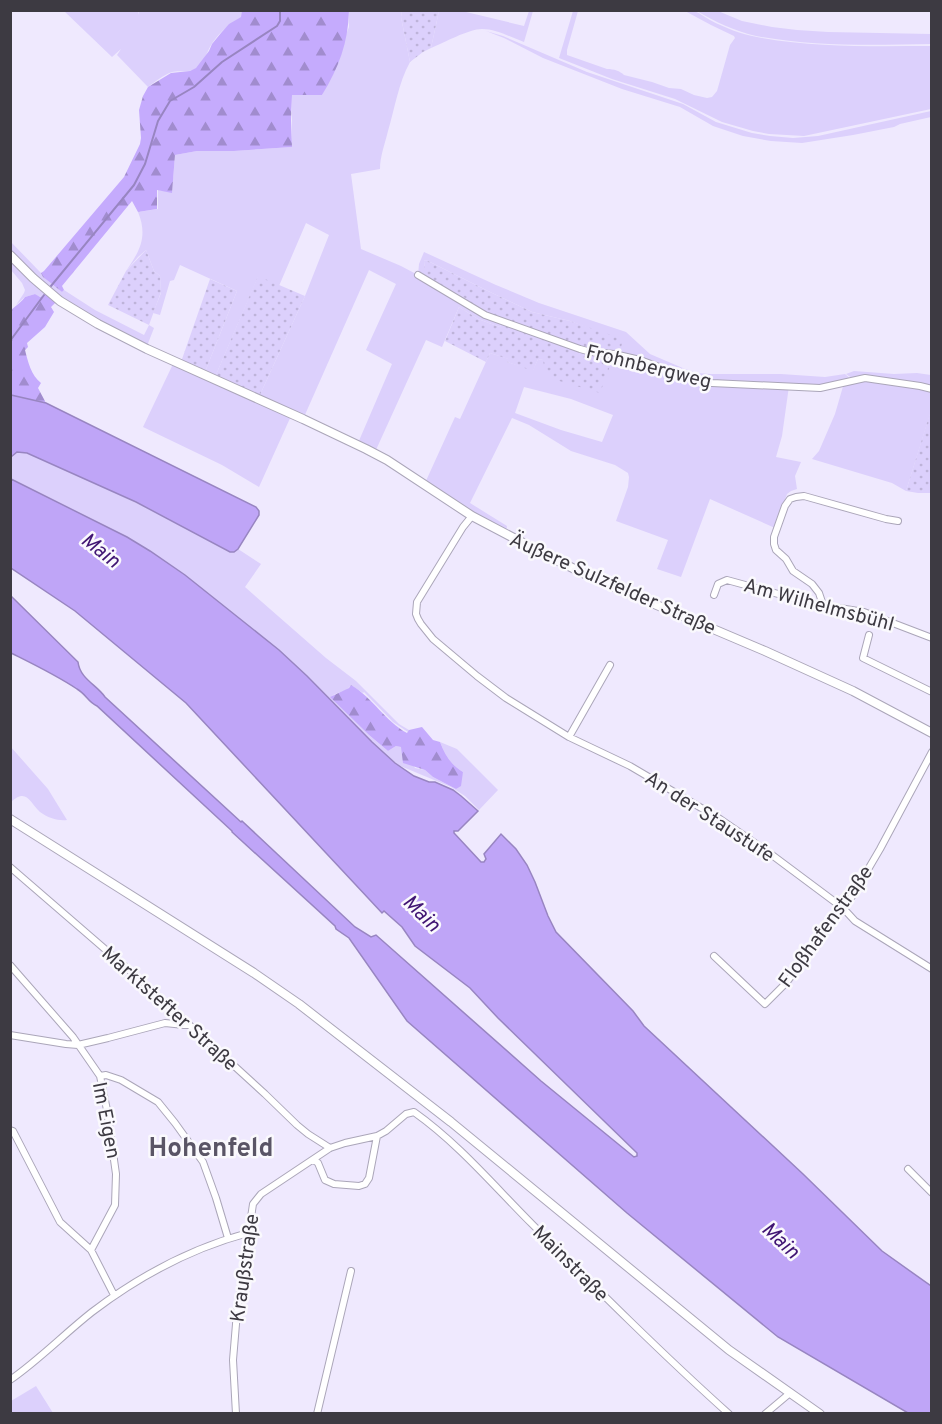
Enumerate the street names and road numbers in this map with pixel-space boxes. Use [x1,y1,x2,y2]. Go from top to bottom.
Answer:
street label: Frohnbergweg [583,340,714,396]
street label: Äußere Sulzfelder Straße [505,527,720,642]
street label: Am Wilhelmsbühl [740,573,897,639]
street label: An der Staustufe [639,766,779,869]
street label: Floßhafenstraße [774,861,880,993]
street label: Marktstefter Straße [95,941,242,1078]
street label: Im Eigen [85,1080,125,1161]
street label: Kraußstraße [226,1212,266,1324]
street label: Mainstraße [526,1221,613,1308]

